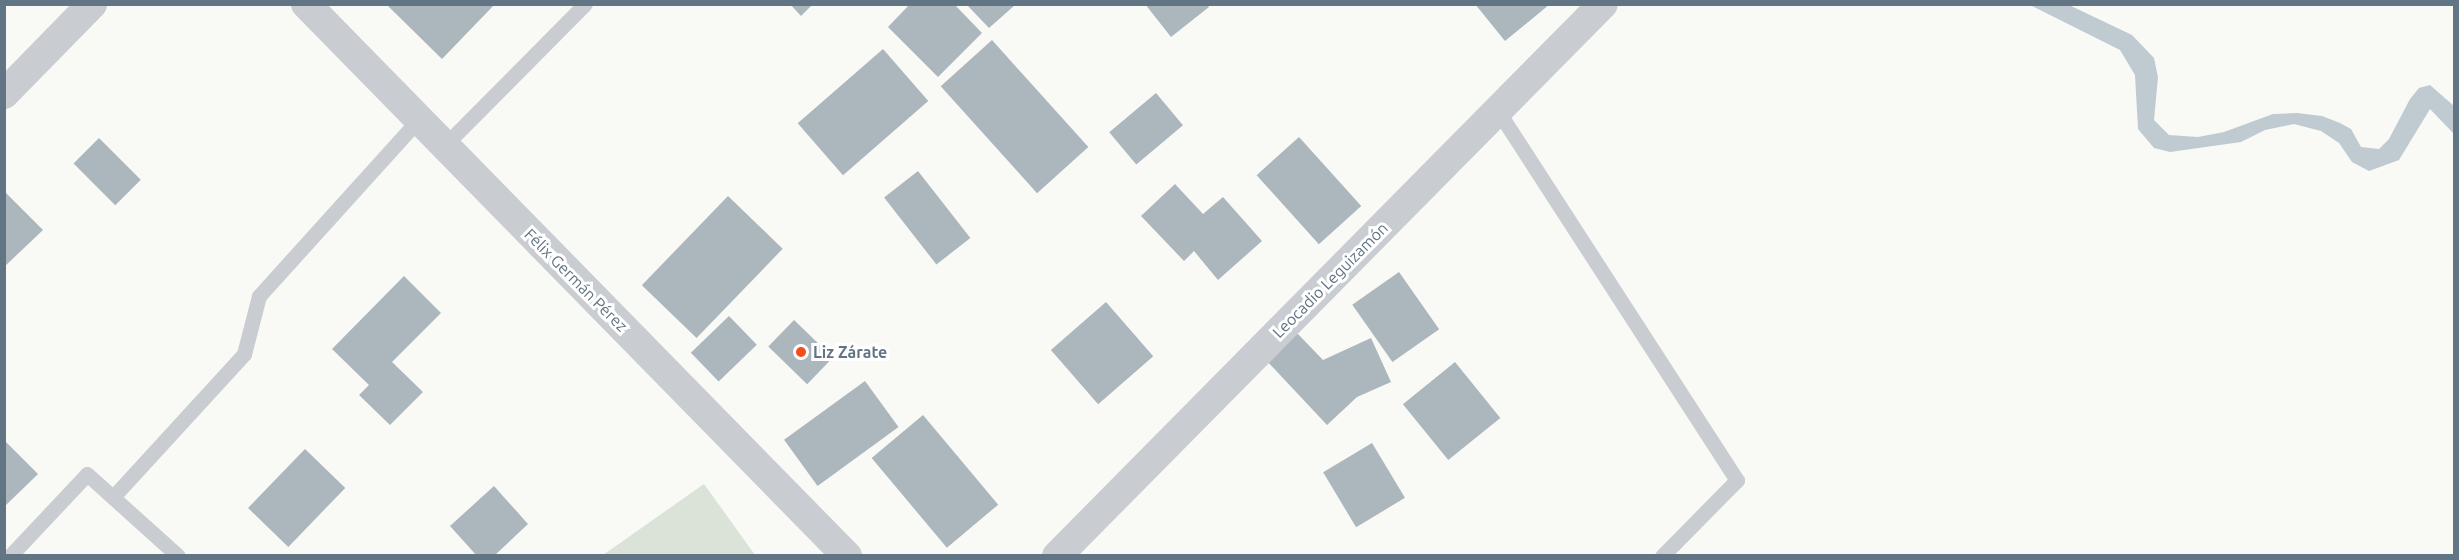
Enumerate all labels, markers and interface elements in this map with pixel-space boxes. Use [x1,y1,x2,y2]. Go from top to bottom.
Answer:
street label: Leocadio Leguizamón [1268,218,1392,342]
street label: Félix Germán Pérez [521,225,631,335]
place label: Liz Zárate [813,342,887,362]
marker: Liz Zárate [794,345,808,359]

